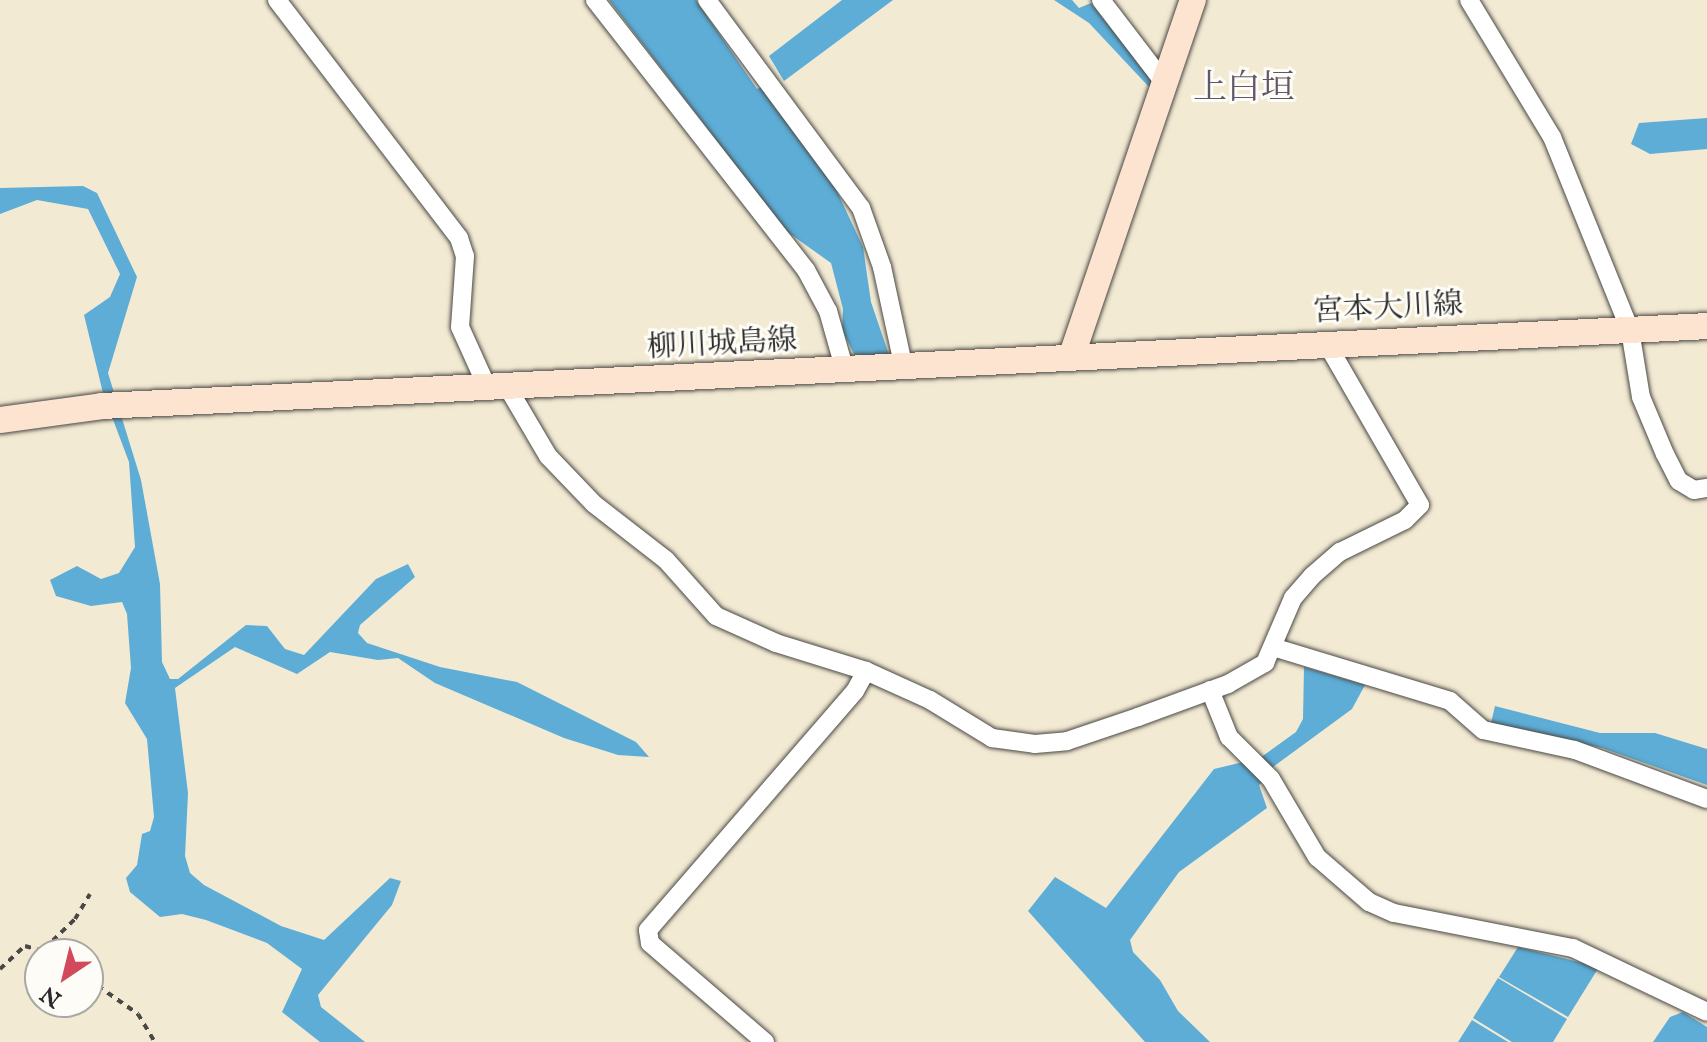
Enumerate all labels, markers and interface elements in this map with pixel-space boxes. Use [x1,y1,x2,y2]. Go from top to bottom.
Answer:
district label: 上白垣 [1193,69,1295,109]
street label: 宮本大川線 [1312,287,1464,331]
street label: 柳川城島線 [646,323,798,367]
north arrow [24,938,104,1018]
text: N [36,979,67,1013]

